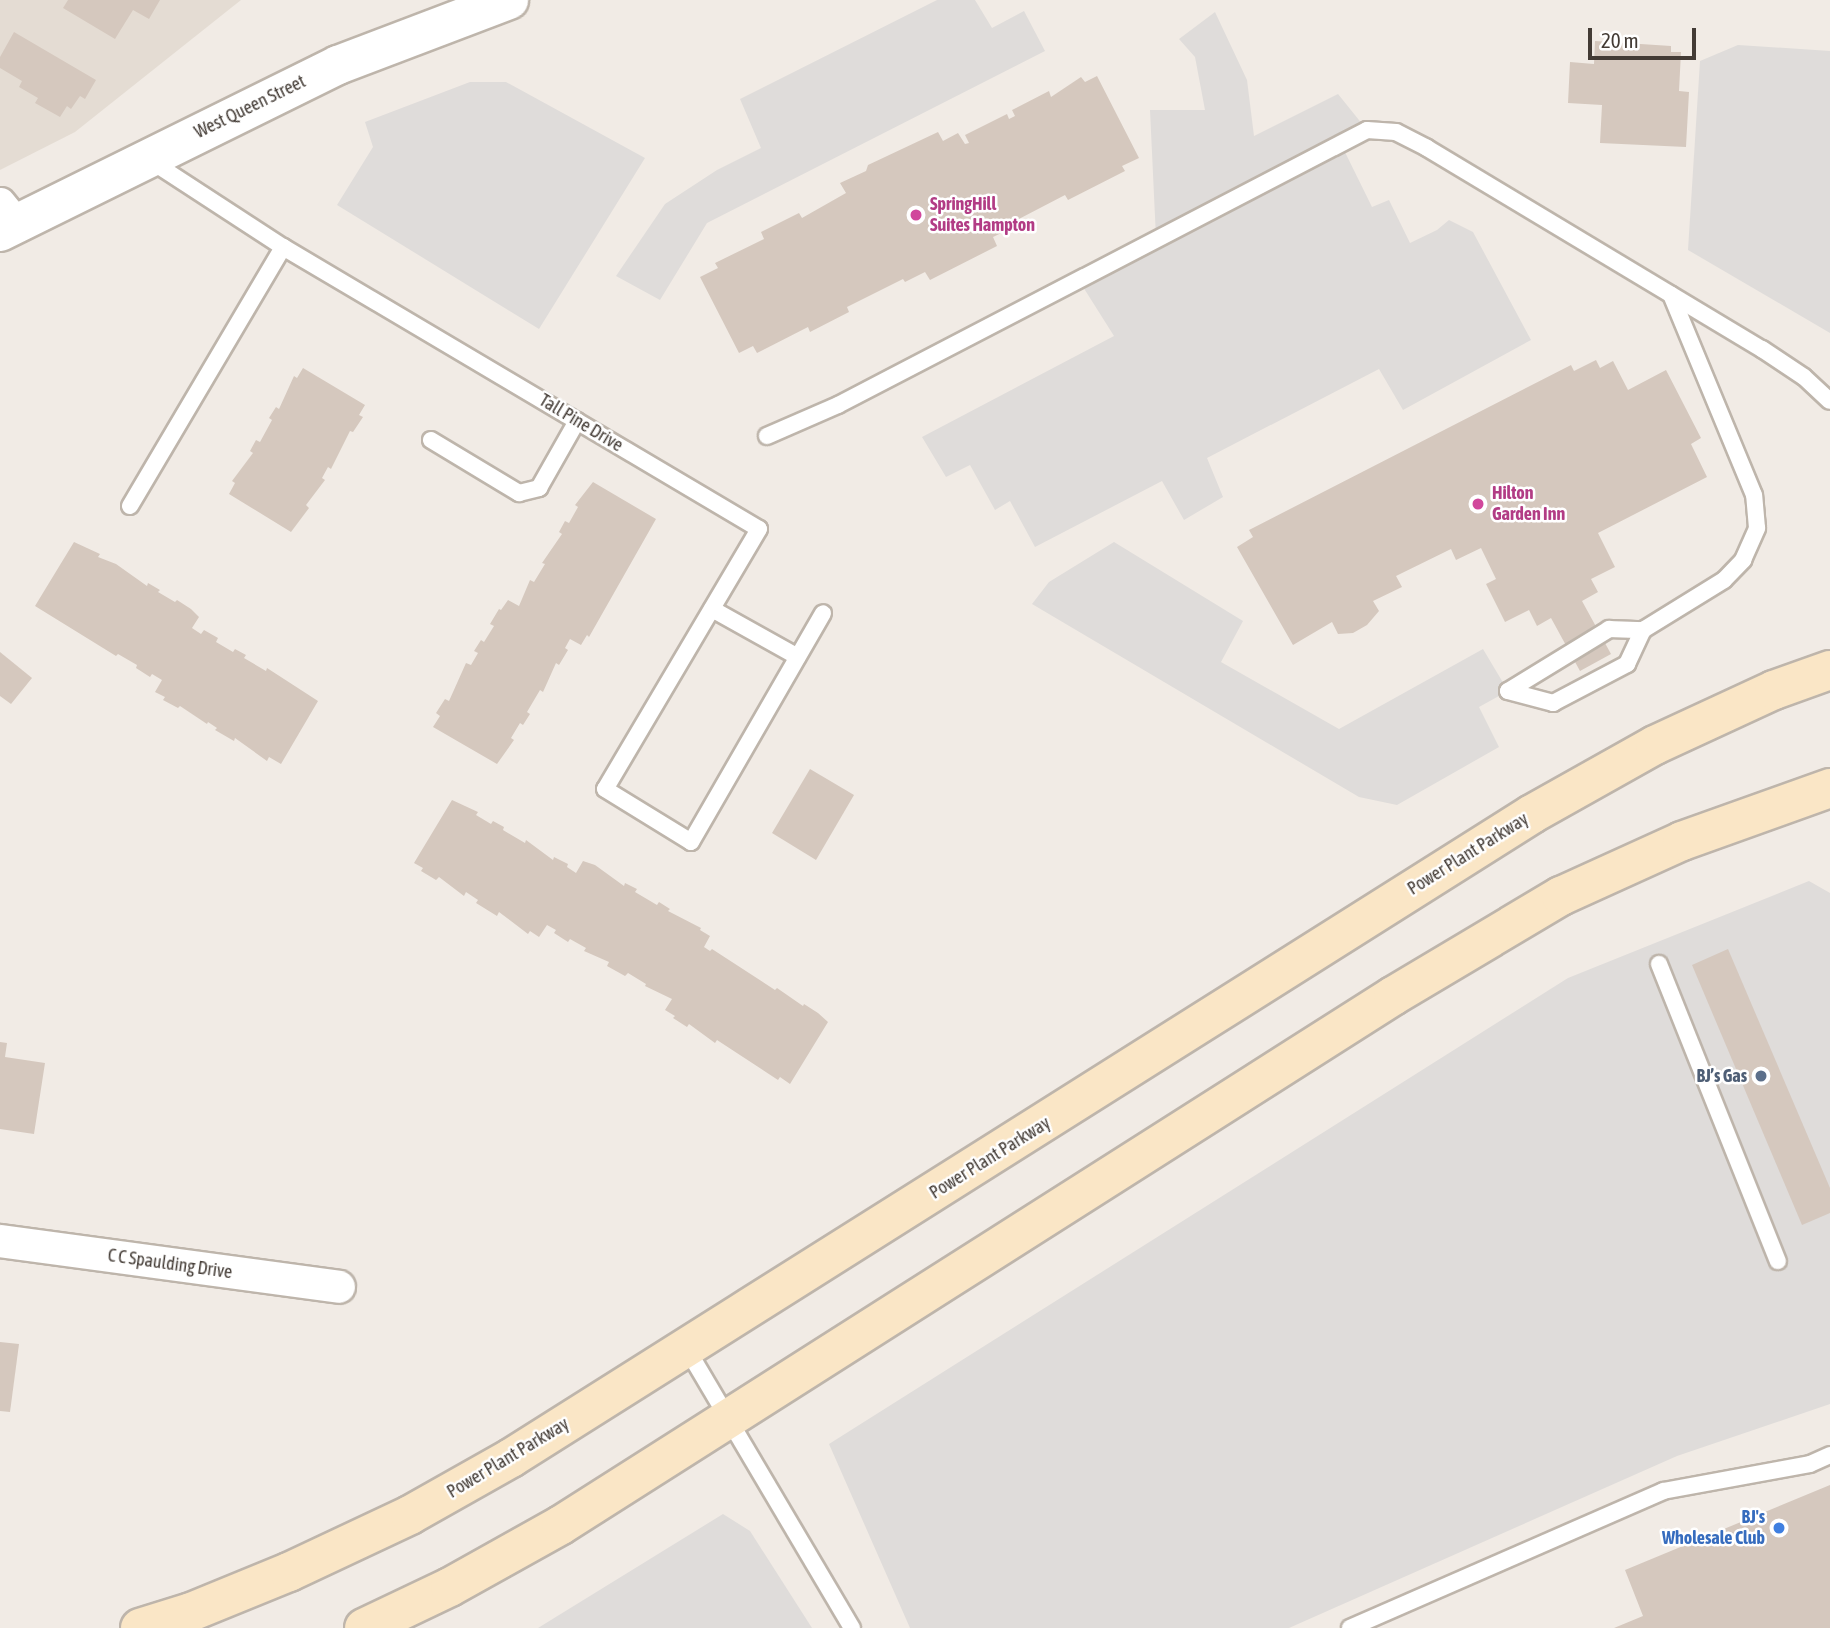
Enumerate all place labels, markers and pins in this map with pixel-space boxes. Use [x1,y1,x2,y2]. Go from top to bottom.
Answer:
place label: SpringHill Suites Hampton [930,194,1035,236]
marker: SpringHill Suites Hampton [908,207,924,223]
place label: Hilton Garden Inn [1492,483,1565,526]
marker: Hilton Garden Inn [1470,496,1486,512]
place label: BJ’s Gas [1697,1065,1747,1087]
marker: BJ’s Gas [1753,1068,1769,1084]
place label: BJ's Wholesale Club [1662,1507,1765,1550]
marker: BJ's Wholesale Club [1771,1520,1787,1536]

